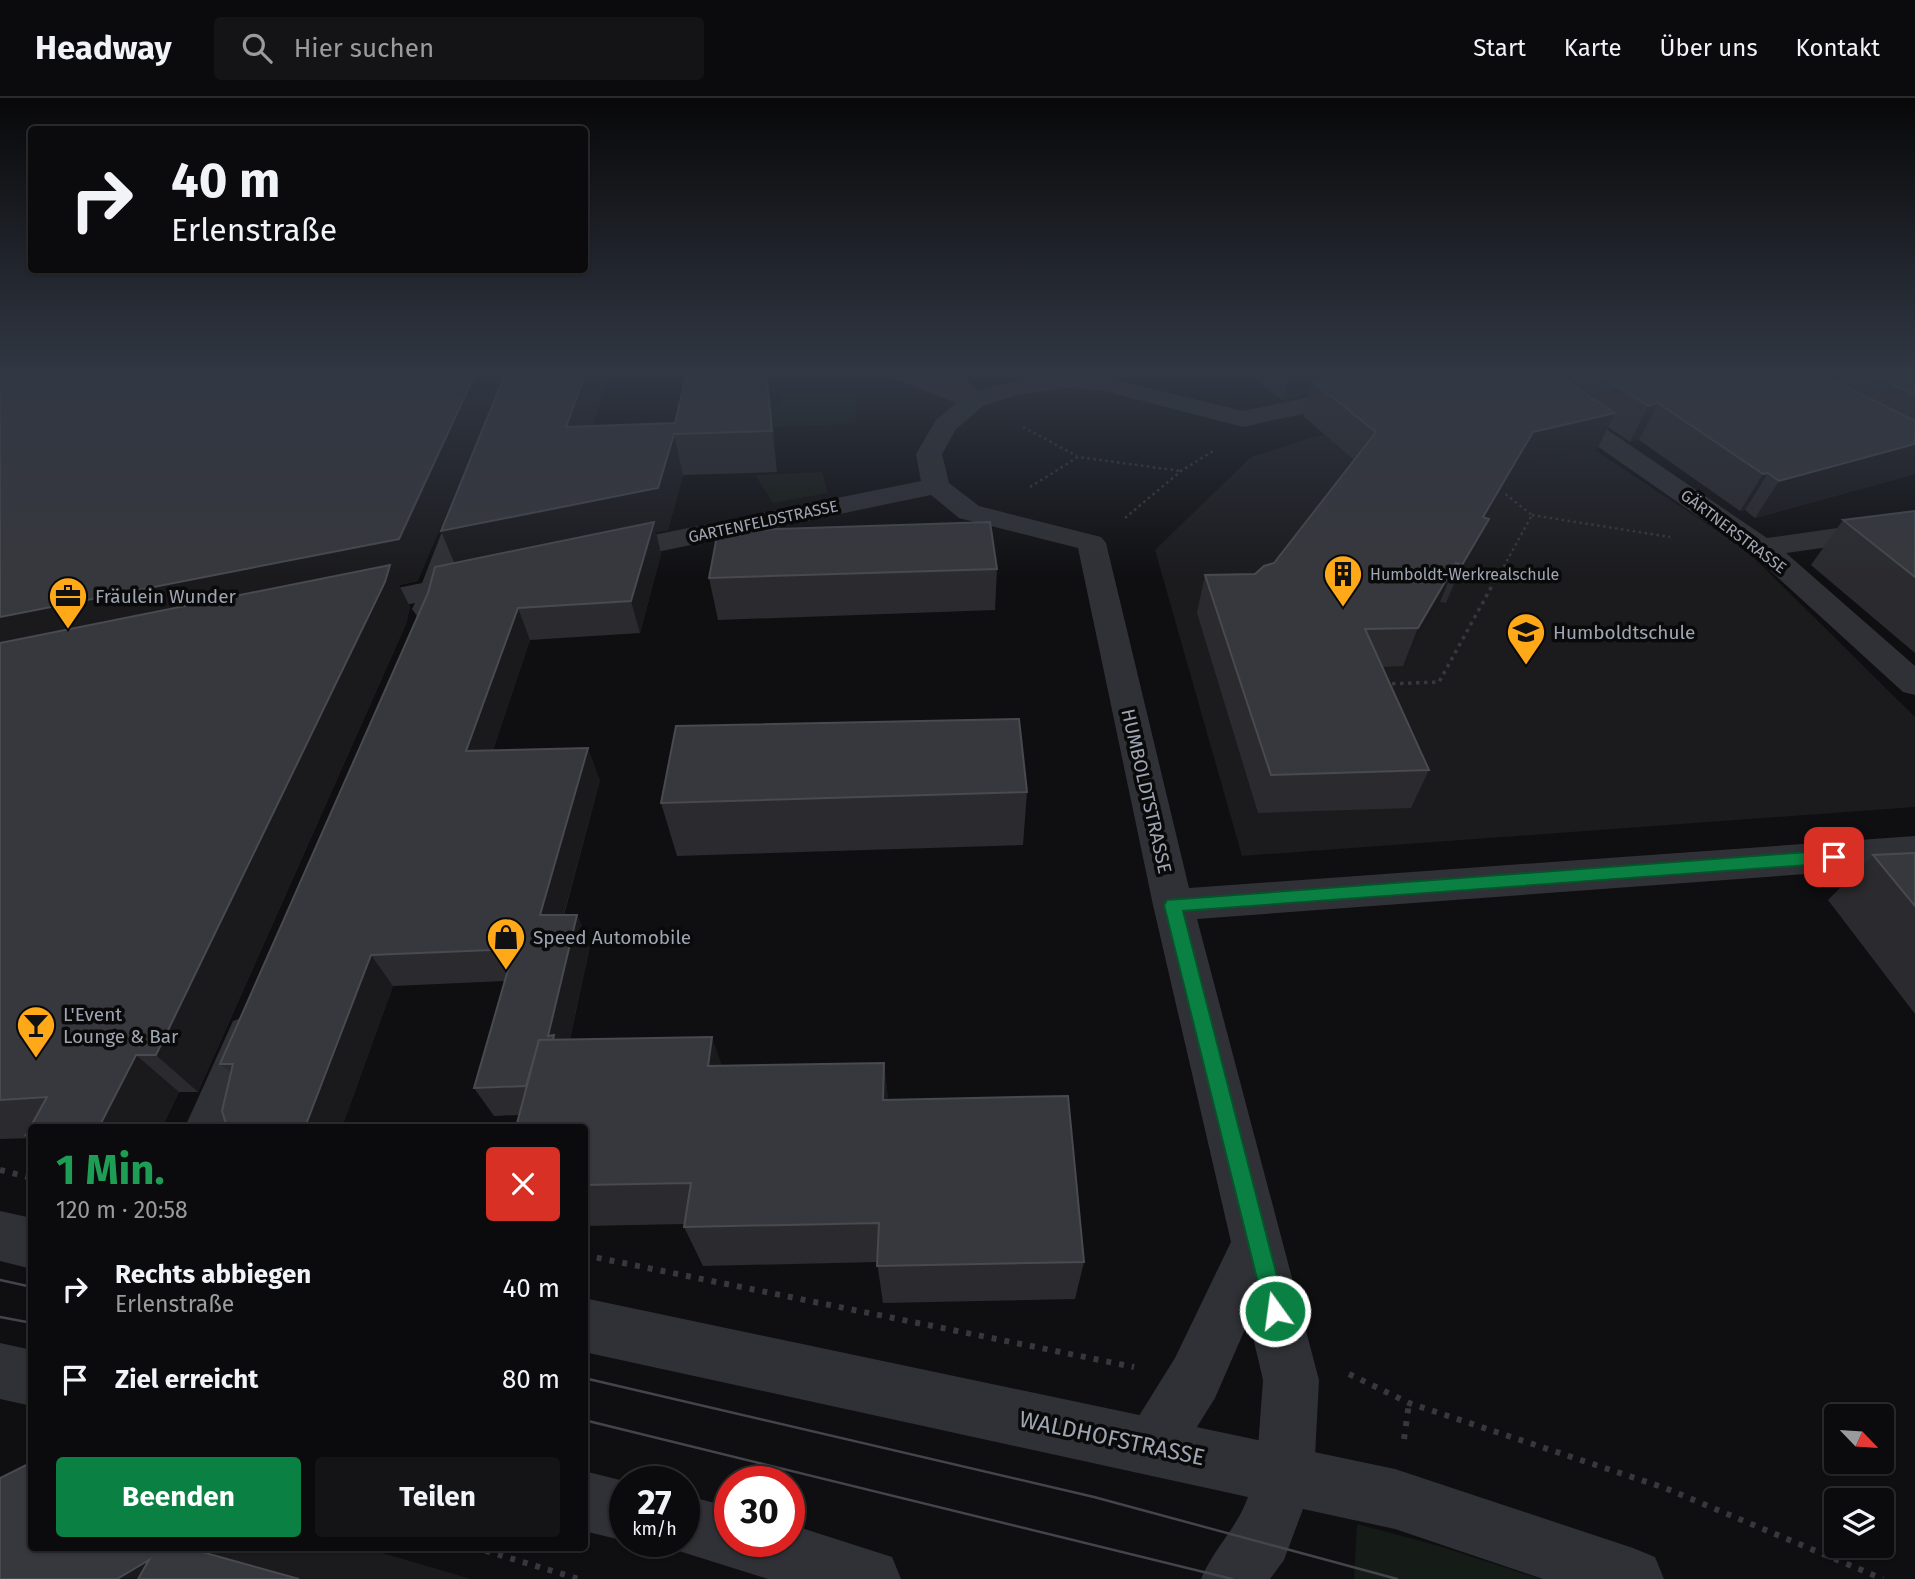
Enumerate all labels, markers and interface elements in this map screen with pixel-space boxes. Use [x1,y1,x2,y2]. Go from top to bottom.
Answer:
search box [214,17,704,80]
text: Headway [35,28,172,68]
icon: search [238,29,276,67]
text: Hier suchen [294,33,434,64]
text: Start [1473,34,1526,62]
text: Karte [1564,34,1622,62]
text: Über uns [1660,34,1758,62]
text: Kontakt [1796,34,1880,62]
text: 40 m [171,151,280,210]
icon: right [56,154,147,245]
text: Erlenstraße [171,211,337,249]
street label: GÄRTNERSTRASSE [1677,486,1790,577]
street label: GARTENFELDSTRASSE [687,496,840,547]
building icon: Humboldt-Werkrealschule [1322,553,1364,608]
place label: Humboldt-Werkrealschule [1370,565,1559,584]
office icon: Fräulein Wunder [47,575,89,630]
place label: Fräulein Wunder [95,585,236,608]
school or university icon: Humboldtschule [1505,611,1547,666]
place label: Humboldtschule [1553,621,1695,644]
street label: HUMBOLDTSTRASSE [1116,707,1177,876]
pin [1804,827,1864,887]
icon: arrive [1815,838,1853,876]
shop icon: Speed Automobile [485,916,527,971]
place label: Speed Automobile [533,926,691,949]
place label: L'Event Lounge & Bar [63,1003,179,1048]
bar icon: L'Event Lounge & Bar [15,1004,57,1059]
text: 1 Min. [56,1145,165,1195]
button: close [486,1147,560,1221]
text: 120 m · 20:58 [56,1196,188,1224]
text: Rechts abbiegen [115,1259,311,1290]
icon: right [56,1270,94,1308]
text: 40 m [502,1273,560,1304]
position arrow [1238,1274,1312,1348]
text: Erlenstraße [115,1290,234,1318]
icon: arrive [56,1361,94,1399]
text: Ziel erreicht [115,1364,258,1395]
text: 80 m [502,1364,560,1395]
north arrow [1824,1404,1894,1474]
map controls [1824,1404,1894,1558]
street label: WALDHOFSTRASSE [1017,1405,1207,1471]
button: Beenden [56,1457,301,1537]
button: Teilen [315,1457,560,1537]
speed limit sign: 30 [714,1466,805,1557]
text: 27 [637,1481,672,1523]
button: layers [1824,1488,1894,1558]
text: km/h [632,1518,677,1540]

